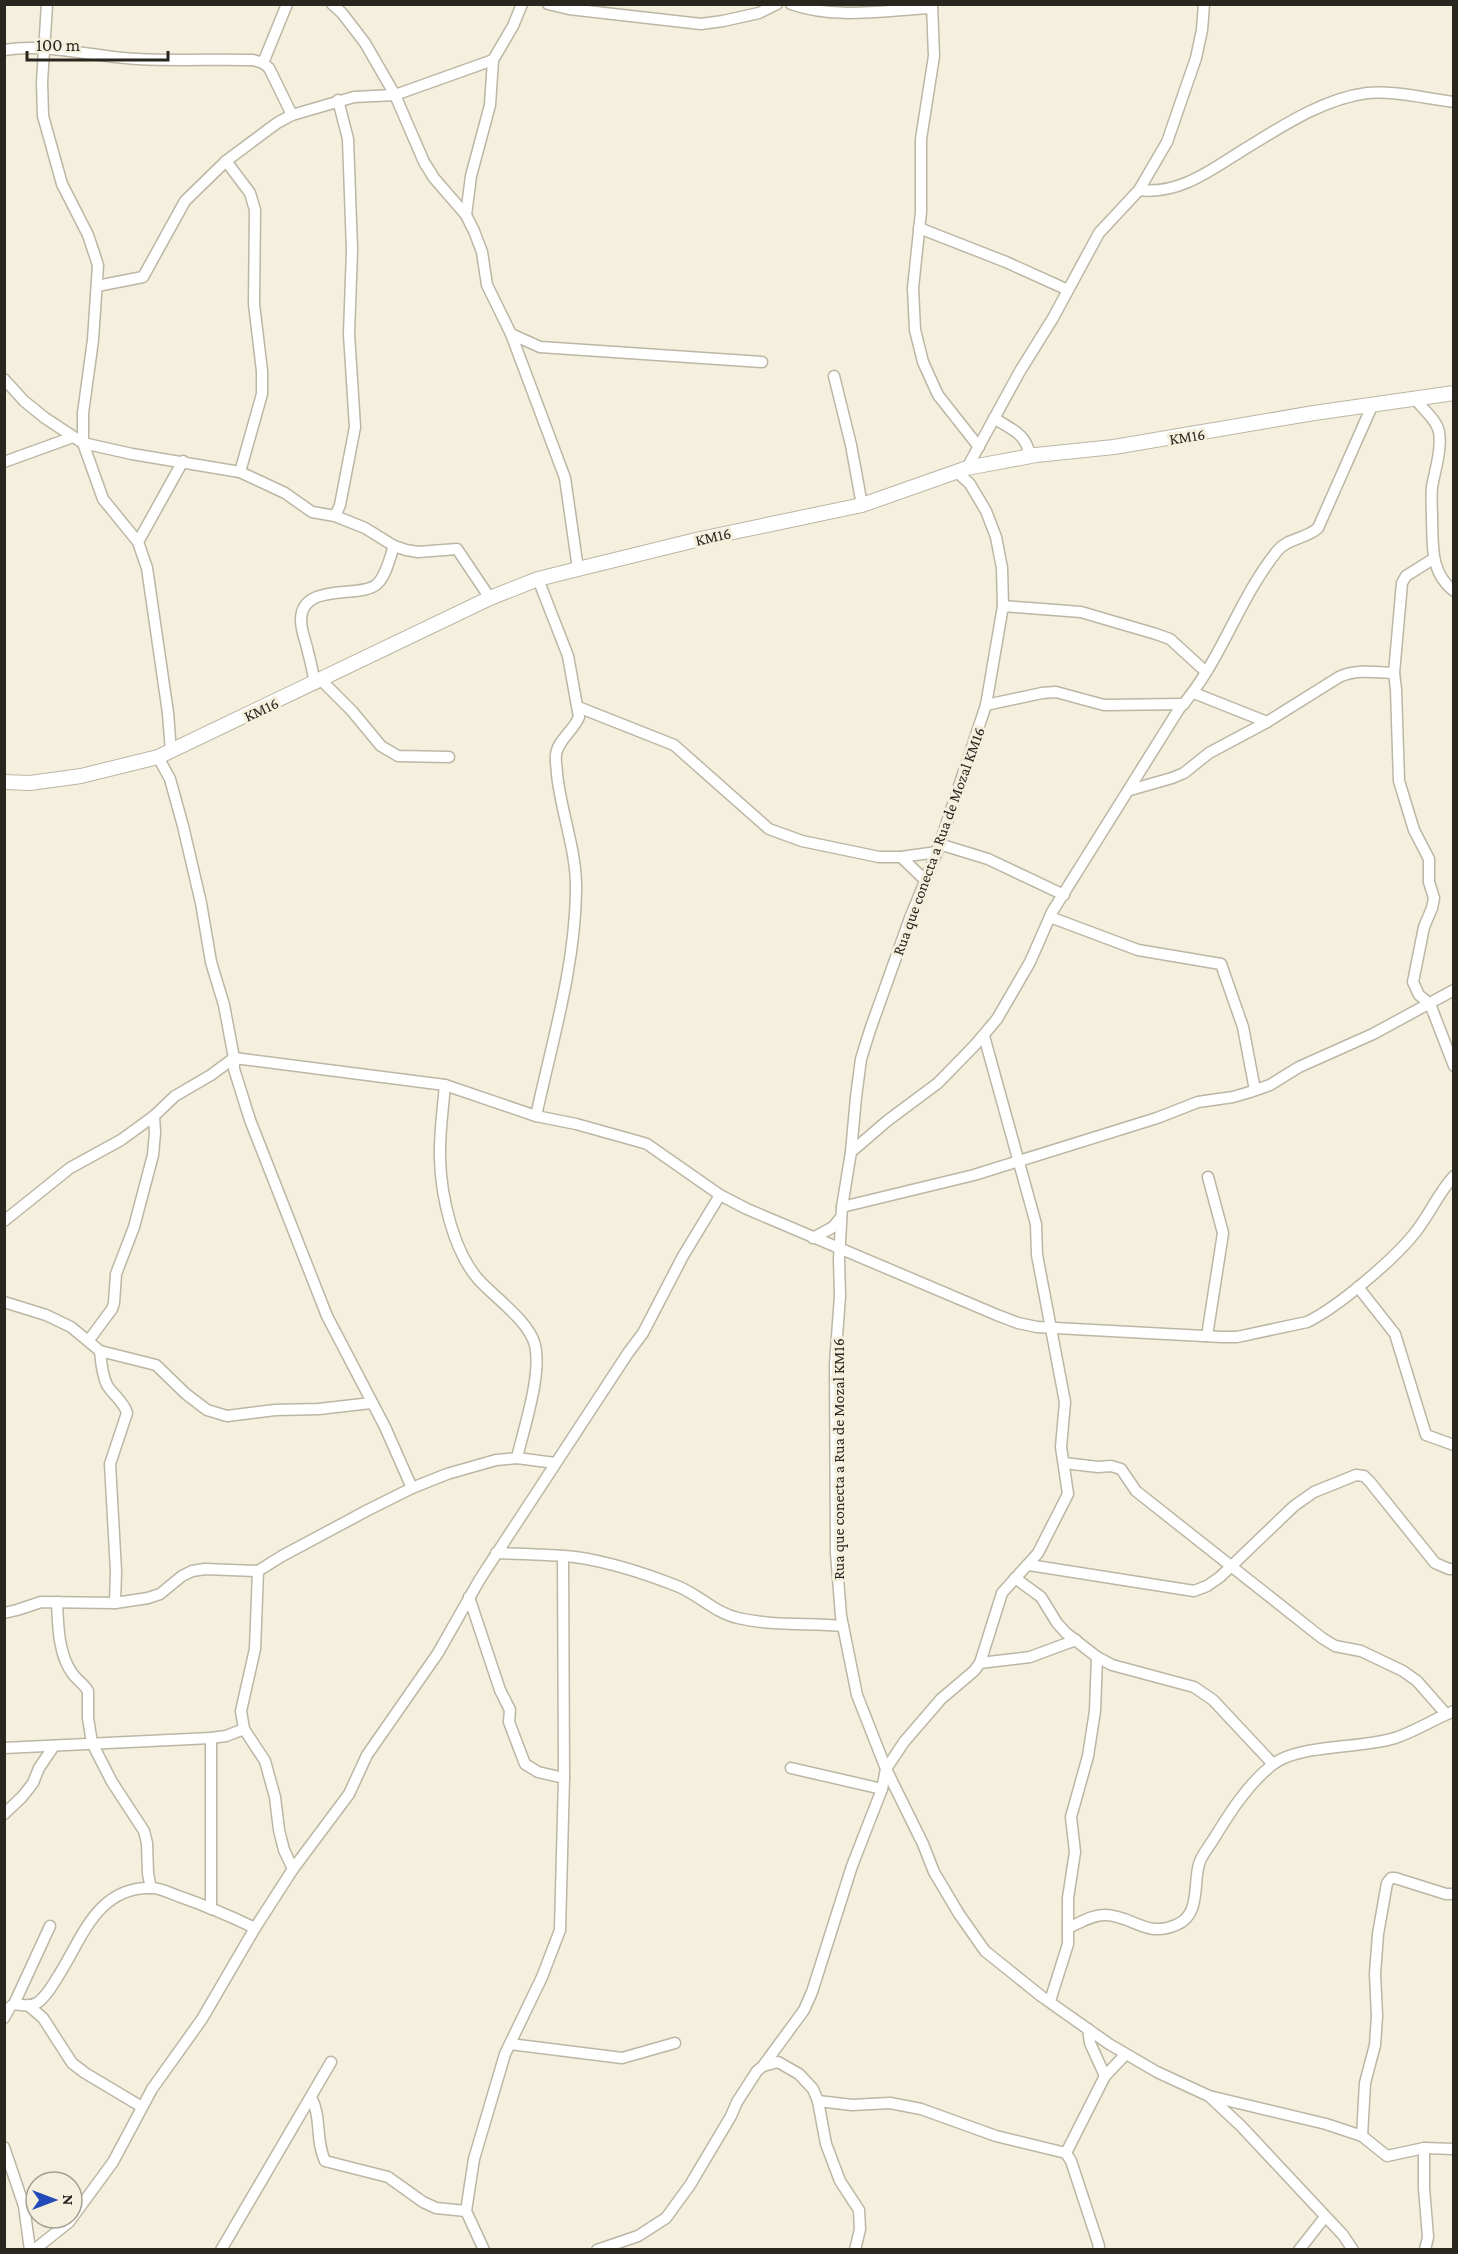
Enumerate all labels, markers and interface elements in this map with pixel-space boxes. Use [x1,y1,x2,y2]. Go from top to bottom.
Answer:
scale bar [27,24,168,62]
text: 100 m [36,35,81,55]
street label: KM16 [1168,425,1206,448]
street label: KM16 [694,524,733,549]
street label: KM16 [241,694,281,725]
street label: Rua que conecta a Rua de Mozal KM16 [889,725,989,958]
street label: Rua que conecta a Rua de Mozal KM16 [830,1338,848,1580]
north arrow [24,2170,84,2230]
text: N [60,2195,77,2206]

